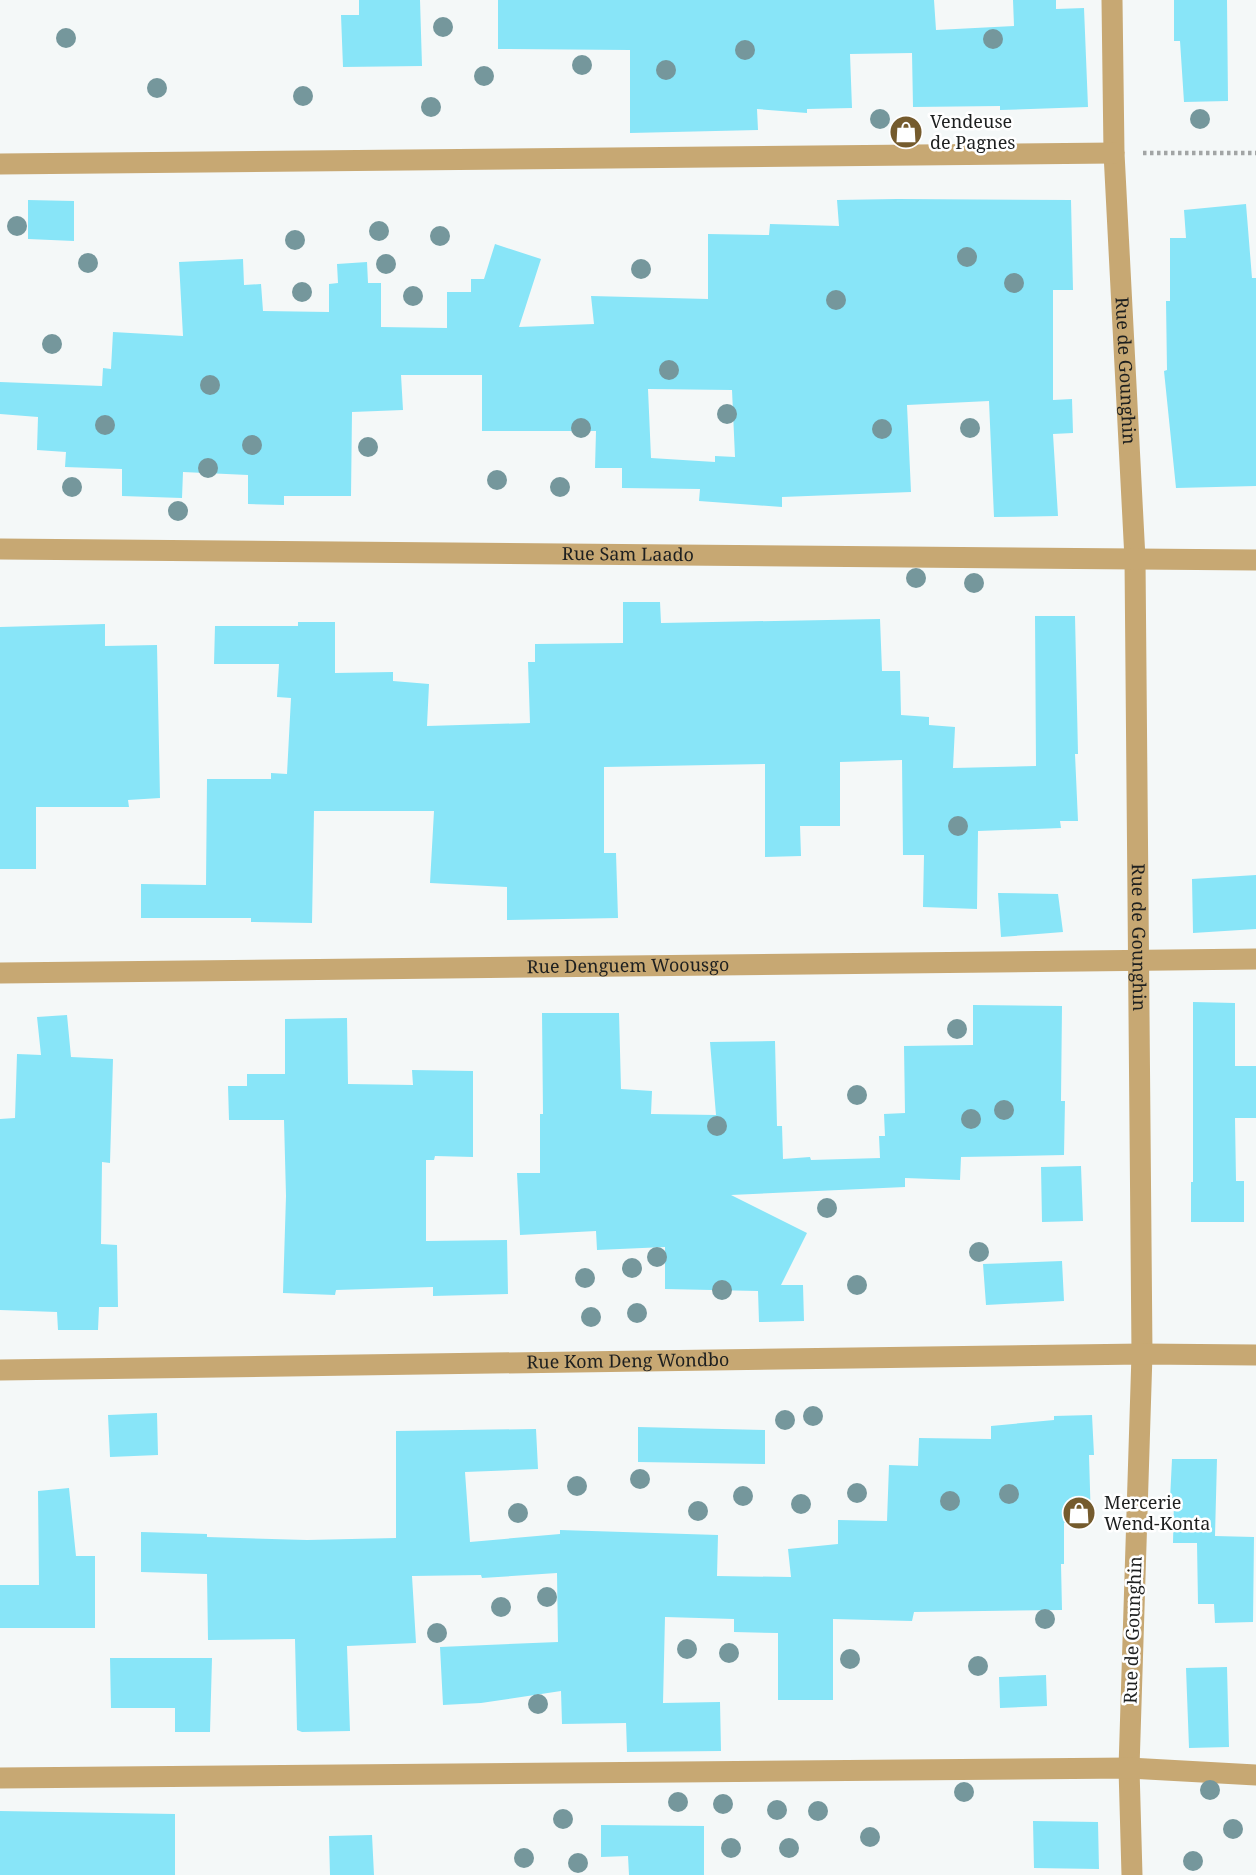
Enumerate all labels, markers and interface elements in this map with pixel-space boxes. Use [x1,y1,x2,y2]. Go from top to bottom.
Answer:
place label: Vendeuse de Pagnes [930,109,1015,154]
shop icon: Vendeuse de Pagnes [887,113,925,151]
street label: Rue de Gounghin [1110,296,1142,445]
street label: Rue Sam Laado [562,541,694,566]
street label: Rue de Gounghin [1127,863,1152,1012]
street label: Rue Denguem Woousgo [527,952,729,978]
street label: Rue Kom Deng Wondbo [526,1347,730,1374]
place label: Mercerie Wend-Konta [1104,1490,1210,1535]
shop icon: Mercerie Wend-Konta [1060,1494,1098,1532]
street label: Rue de Gounghin [1117,1555,1147,1704]

